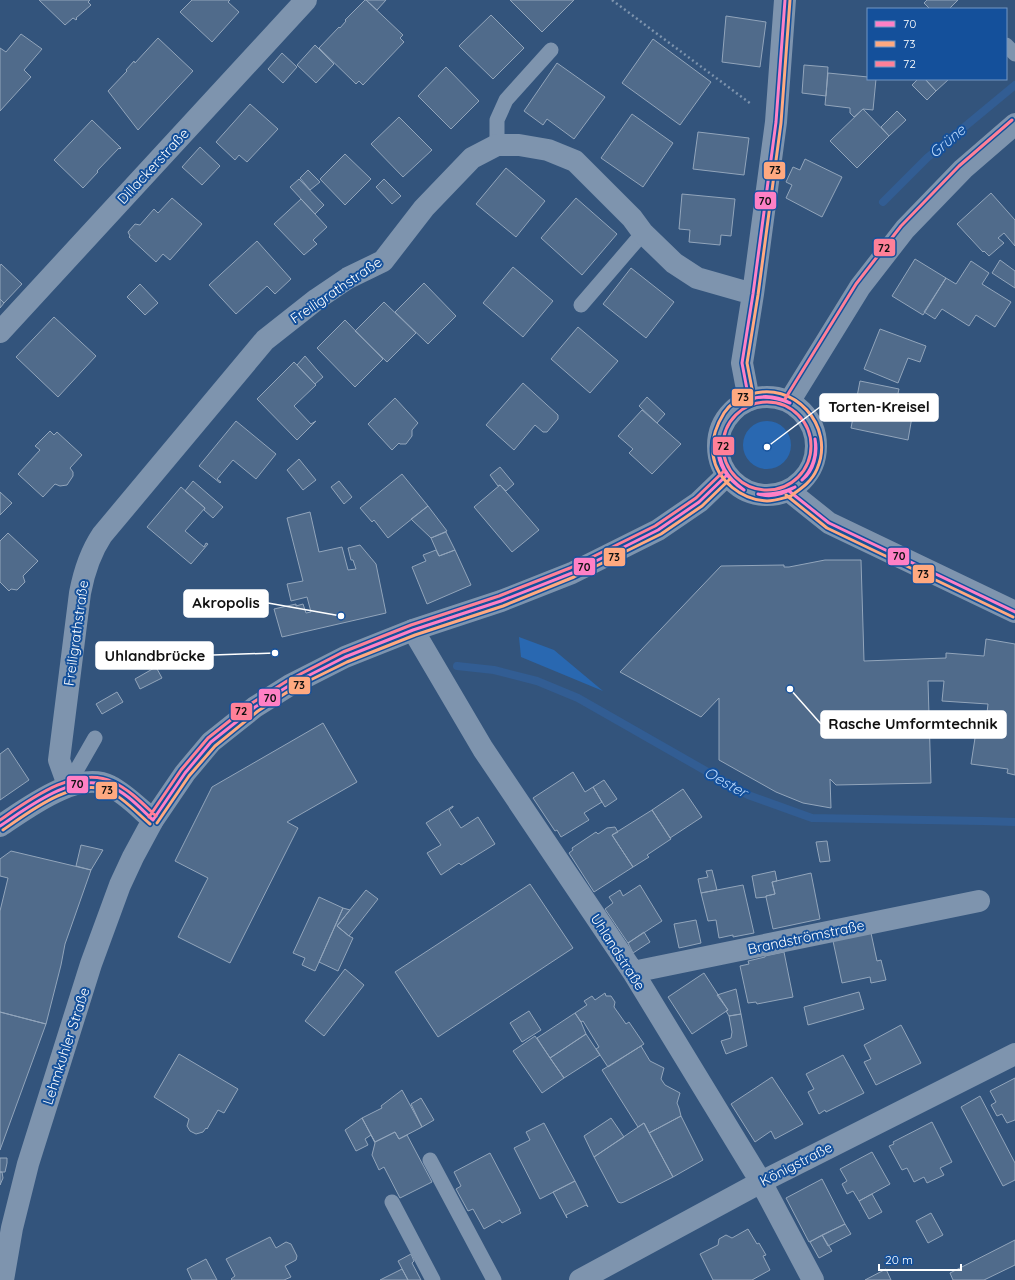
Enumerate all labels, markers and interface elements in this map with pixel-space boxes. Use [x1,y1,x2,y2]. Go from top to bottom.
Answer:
legend [867,8,1007,80]
text: 70 [903,16,916,31]
text: 73 [903,36,915,51]
text: 72 [903,56,916,71]
water label: Grüne [925,120,970,162]
street label: Dillackerstraße [113,124,193,208]
line badge: 73 [763,161,786,180]
text: 73 [769,163,781,177]
line badge: 70 [754,191,777,210]
text: 70 [759,194,772,208]
line badge: 72 [873,238,896,257]
text: 72 [878,241,890,255]
street label: Freiligrathstraße [287,253,385,327]
line badge: 73 [731,388,754,407]
text: 73 [737,390,749,404]
callout: Torten-Kreisel [820,394,938,421]
text: Torten-Kreisel [828,397,930,416]
line badge: 72 [712,436,735,456]
text: 72 [717,439,729,453]
line badge: 73 [603,547,626,567]
line badge: 70 [887,547,910,566]
text: 70 [893,549,906,563]
text: 73 [608,550,620,564]
line badge: 70 [573,557,596,576]
text: 70 [578,560,591,574]
line badge: 73 [912,564,935,584]
text: 73 [917,567,929,581]
street label: Freiligrathstraße [60,579,92,687]
callout: Akropolis [184,590,268,617]
text: Akropolis [192,593,260,612]
callout: Uhlandbrücke [96,642,213,669]
text: Uhlandbrücke [105,646,206,665]
line badge: 73 [288,676,311,695]
text: 73 [293,678,305,692]
line badge: 70 [258,688,281,707]
text: 70 [264,691,277,705]
line badge: 72 [230,702,253,721]
text: 72 [235,704,247,718]
callout: Rasche Umformtechnik [821,711,1006,738]
text: Rasche Umformtechnik [828,714,998,733]
water label: Oester [701,762,753,803]
line badge: 70 [66,775,89,794]
text: 70 [71,777,84,791]
line badge: 73 [95,781,118,800]
text: 73 [101,783,113,797]
street label: Uhlandstraße [587,910,649,994]
street label: Brandströmstraße [746,916,866,958]
street label: Lehmkuhler Straße [39,985,93,1107]
street label: Königstraße [757,1138,835,1190]
scale bar [879,1246,961,1272]
text: 20 m [885,1252,913,1267]

